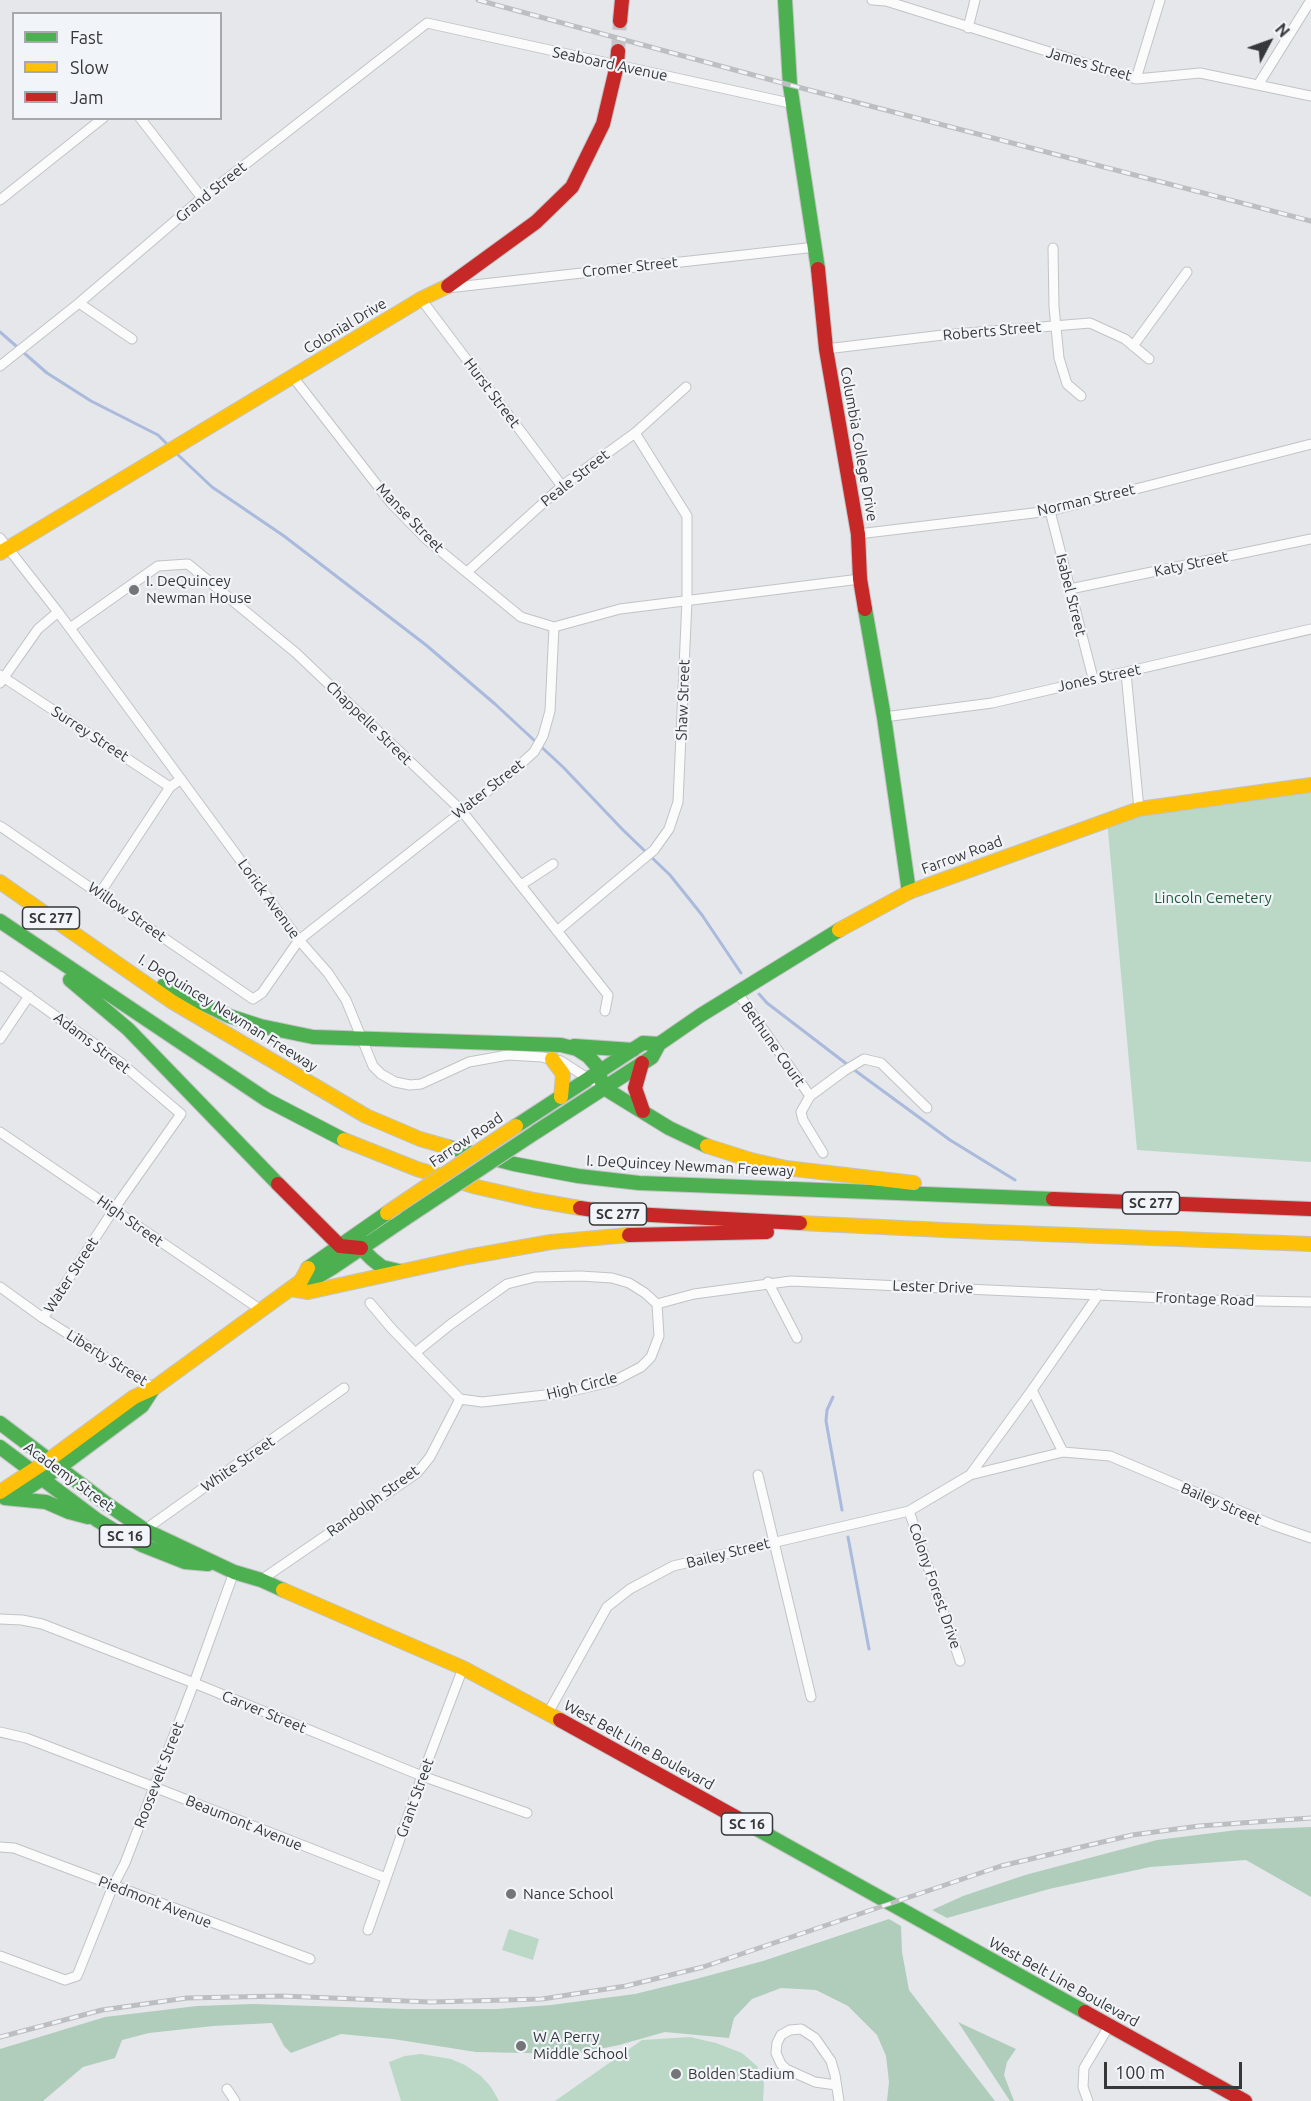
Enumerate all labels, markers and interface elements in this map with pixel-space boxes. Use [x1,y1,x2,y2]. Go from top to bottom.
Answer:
legend [12,12,222,120]
north arrow [1239,12,1299,72]
text: N [1272,20,1293,41]
text: Fast [70,27,103,47]
street label: Seaboard Avenue [551,43,669,85]
street label: James Street [1044,43,1134,85]
text: Slow [70,57,109,77]
text: Jam [70,87,104,107]
street label: Grand Street [172,158,250,226]
street label: Cromer Street [581,253,679,281]
street label: Colonial Drive [300,294,390,358]
street label: Roberts Street [942,318,1042,344]
street label: Hurst Street [460,355,524,431]
street label: Columbia College Drive [837,365,881,523]
street label: Peale Street [537,446,613,510]
street label: Manse Street [372,480,448,556]
street label: Norman Street [1035,480,1137,520]
street label: Katy Street [1152,547,1230,581]
street label: Isabel Street [1052,552,1090,638]
place label: I. DeQuincey Newman House [146,572,252,607]
marker: I. DeQuincey Newman House [127,583,141,597]
street label: Shaw Street [673,659,693,741]
street label: Jones Street [1056,660,1142,696]
street label: Chappelle Street [322,677,416,769]
street label: Surrey Street [48,702,132,766]
street label: Water Street [448,755,528,823]
street label: Farrow Road [919,832,1005,878]
street label: Lorick Avenue [234,856,304,942]
street label: Willow Street [84,878,170,946]
park label: Lincoln Cemetery [1154,889,1272,907]
road number: SC 277 [22,907,80,929]
street label: I. DeQuincey Newman Freeway [135,950,321,1076]
street label: Bethune Court [737,998,809,1090]
street label: Adams Street [50,1008,134,1078]
street label: Farrow Road [426,1109,506,1171]
street label: I. DeQuincey Newman Freeway [586,1152,794,1180]
street label: High Street [93,1192,167,1250]
road number: SC 277 [1122,1192,1180,1214]
road number: SC 277 [590,1203,646,1225]
street label: Water Street [40,1234,102,1316]
street label: Lester Drive [892,1277,974,1297]
street label: Frontage Road [1155,1288,1255,1310]
street label: Liberty Street [63,1326,151,1390]
street label: High Circle [545,1369,619,1403]
street label: White Street [198,1432,278,1496]
street label: Academy Street [20,1438,118,1516]
street label: Randolph Street [323,1461,423,1541]
street label: Bailey Street [1178,1479,1264,1529]
street label: Colony Forest Drive [905,1521,965,1651]
road number: SC 16 [100,1525,150,1547]
street label: Bailey Street [684,1534,772,1572]
street label: Carver Street [219,1687,309,1737]
street label: West Belt Line Boulevard [561,1696,717,1794]
street label: Roosevelt Street [130,1719,188,1831]
street label: Grant Street [392,1756,438,1840]
street label: Beaumont Avenue [183,1791,305,1855]
road number: SC 16 [722,1813,772,1835]
street label: Piedmont Avenue [96,1872,214,1932]
place label: Nance School [523,1885,614,1903]
marker: Nance School [504,1887,518,1901]
street label: West Belt Line Boulevard [986,1933,1142,2031]
place label: W A Perry Middle School [533,2028,628,2063]
marker: W A Perry Middle School [514,2039,528,2053]
scale bar [1107,2050,1245,2088]
text: 100 m [1115,2062,1165,2082]
place label: Bolden Stadium [688,2065,795,2083]
marker: Bolden Stadium [669,2067,683,2081]

